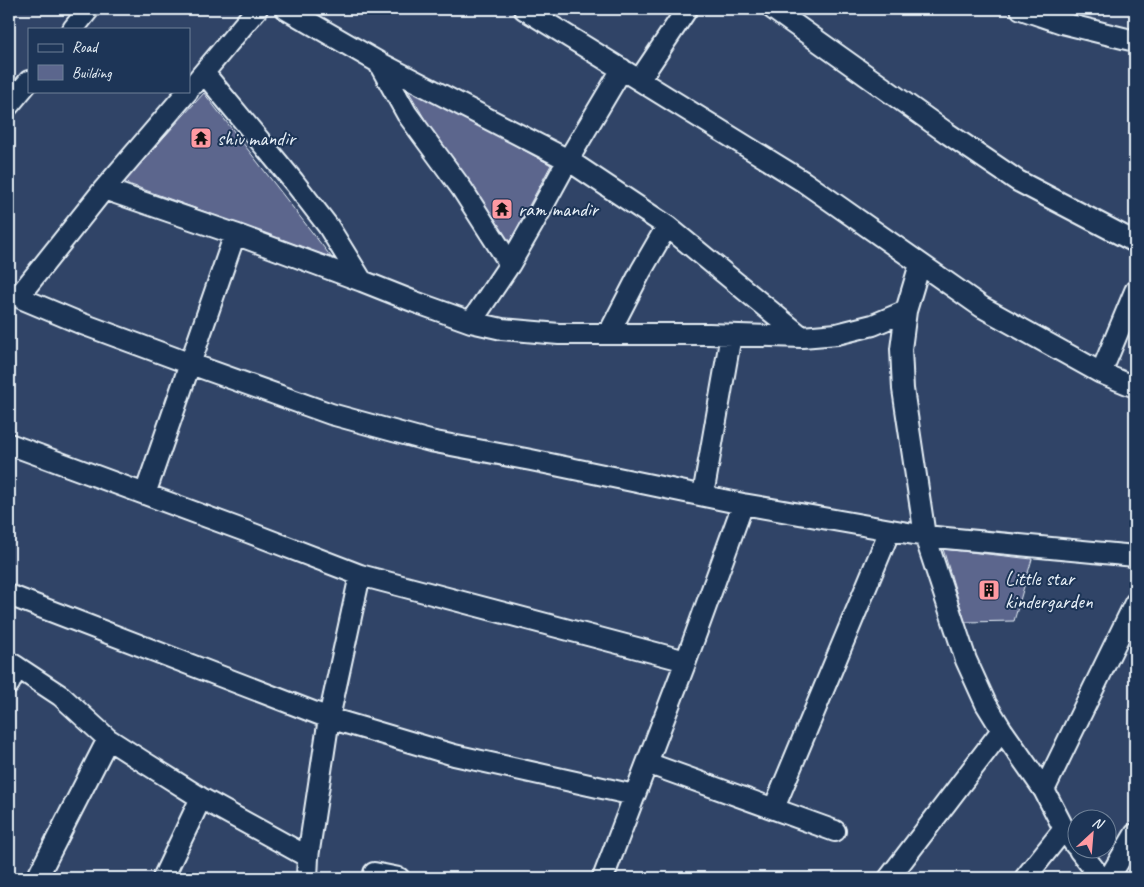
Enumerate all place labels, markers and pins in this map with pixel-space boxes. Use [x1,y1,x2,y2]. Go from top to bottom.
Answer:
temple icon: shiv mandir [189,126,213,150]
place label: shiv mandir [217,126,297,151]
temple icon: ram mandir [490,197,514,221]
place label: ram mandir [518,197,600,222]
place label: Little star kindergarden [1005,566,1094,614]
building icon: Little star kindergarden [977,578,1001,602]

